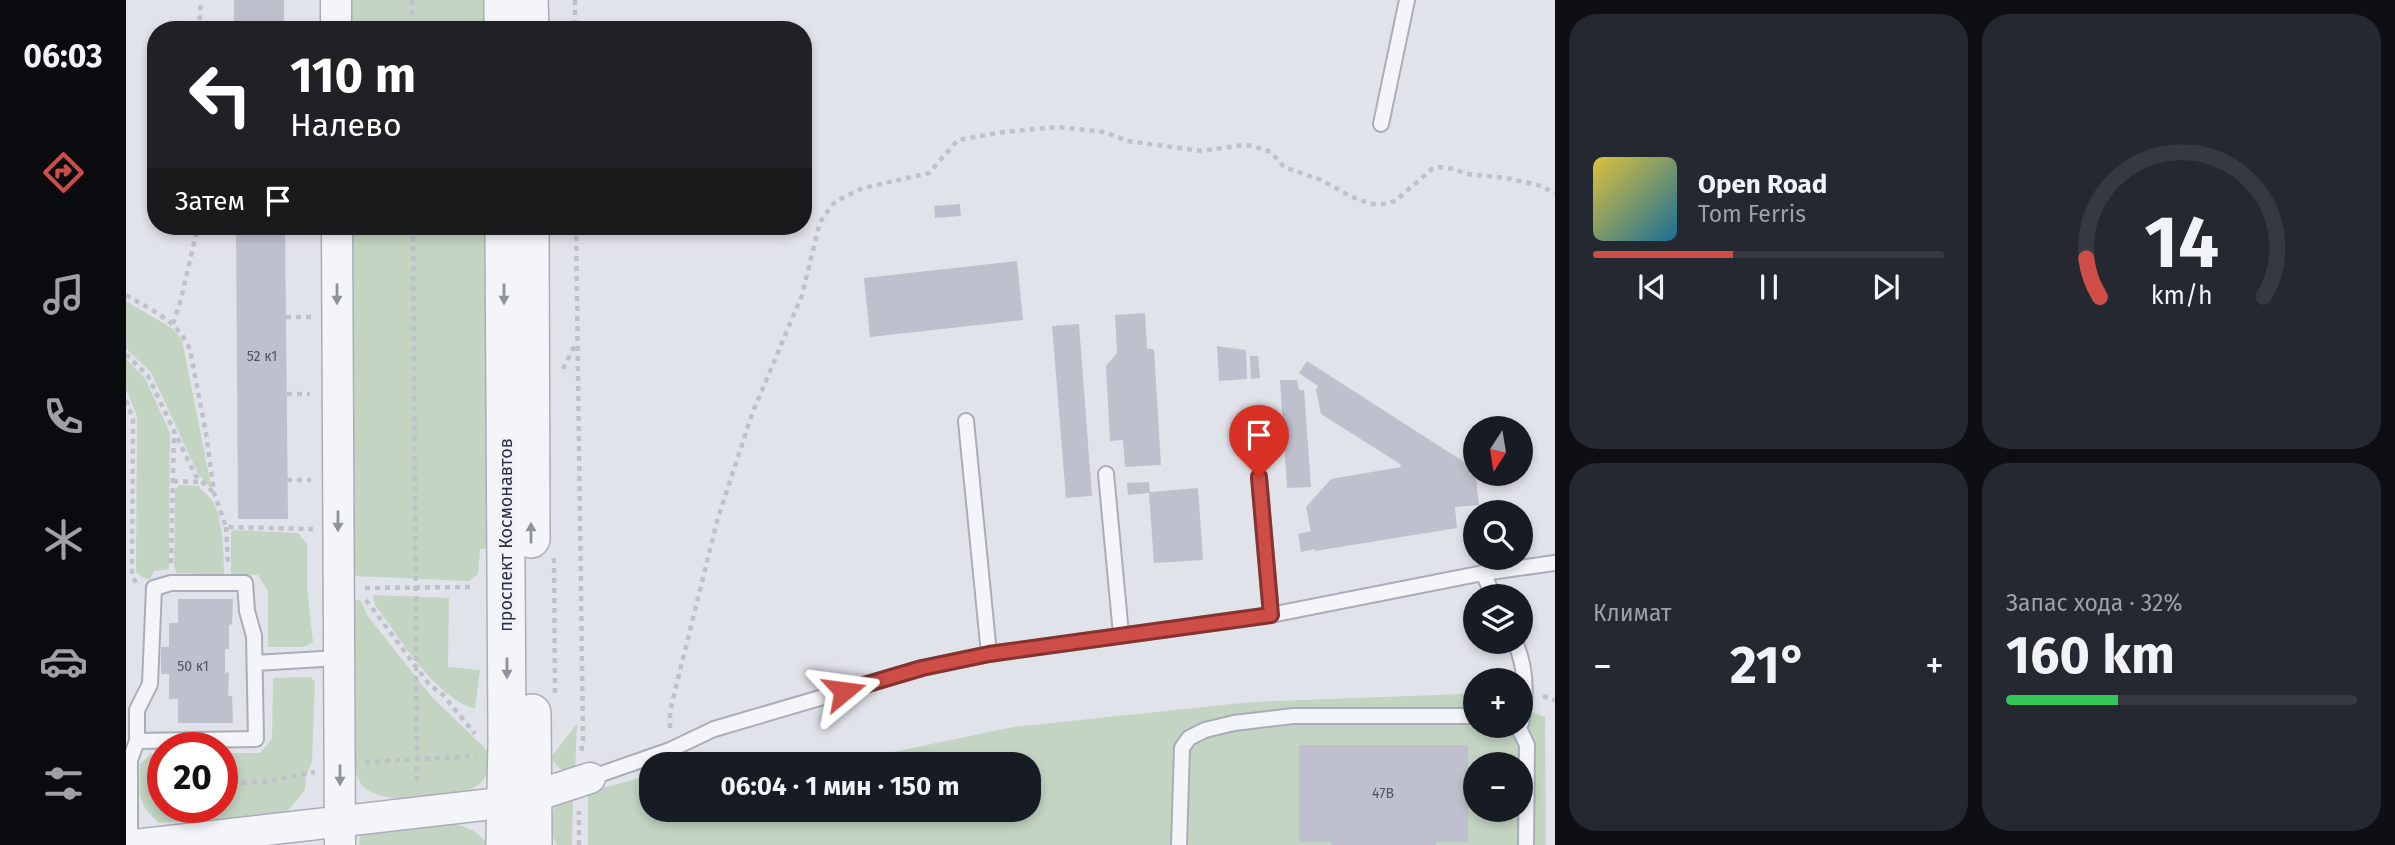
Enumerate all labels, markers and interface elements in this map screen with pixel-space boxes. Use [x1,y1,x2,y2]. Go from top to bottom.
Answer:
text: 06:03 [23,37,103,75]
text: 110 m [290,46,416,105]
icon: left [175,49,266,140]
text: Налево [290,106,402,144]
icon: directions [39,148,88,197]
text: Open Road [1698,169,1827,200]
icon: arrive [259,182,297,220]
text: Затем [175,186,245,217]
text: Tom Ferris [1698,200,1806,228]
text: 14 [2144,200,2219,287]
icon: previous [1633,268,1671,306]
icon: pause [1750,268,1788,306]
icon: next [1867,268,1905,306]
icon: music [39,270,88,319]
text: km/h [2151,281,2212,311]
one-way arrow [331,283,343,305]
one-way arrow [498,283,510,305]
house number: 52 к1 [247,348,277,365]
icon: phone [39,392,88,441]
pin [1229,405,1289,477]
icon: arrive [1240,416,1278,454]
north arrow [1463,416,1533,486]
map controls [1463,416,1533,822]
street label: проспект Космонавтов [495,438,517,632]
button: search [1463,500,1533,570]
one-way arrow [332,511,344,533]
icon: climate [39,515,88,564]
one-way arrow [525,521,537,543]
button: layers [1463,584,1533,654]
text: Запас хода · 32% [2006,589,2183,617]
text: Климат [1593,599,1671,627]
text: 160 km [2006,624,2175,687]
text: 21° [1730,634,1807,697]
icon: car [39,637,88,686]
text: − [1593,643,1612,689]
text: + [1925,643,1944,689]
position arrow [807,654,881,728]
house number: 50 к1 [177,658,209,675]
one-way arrow [501,658,513,680]
button: + [1463,668,1533,738]
speed limit sign: 20 [147,732,238,823]
button: − [1463,752,1533,822]
icon: filters [39,759,88,808]
one-way arrow [334,765,346,787]
text: 06:04 · 1 мин · 150 m [721,771,959,802]
house number: 47В [1372,785,1394,802]

